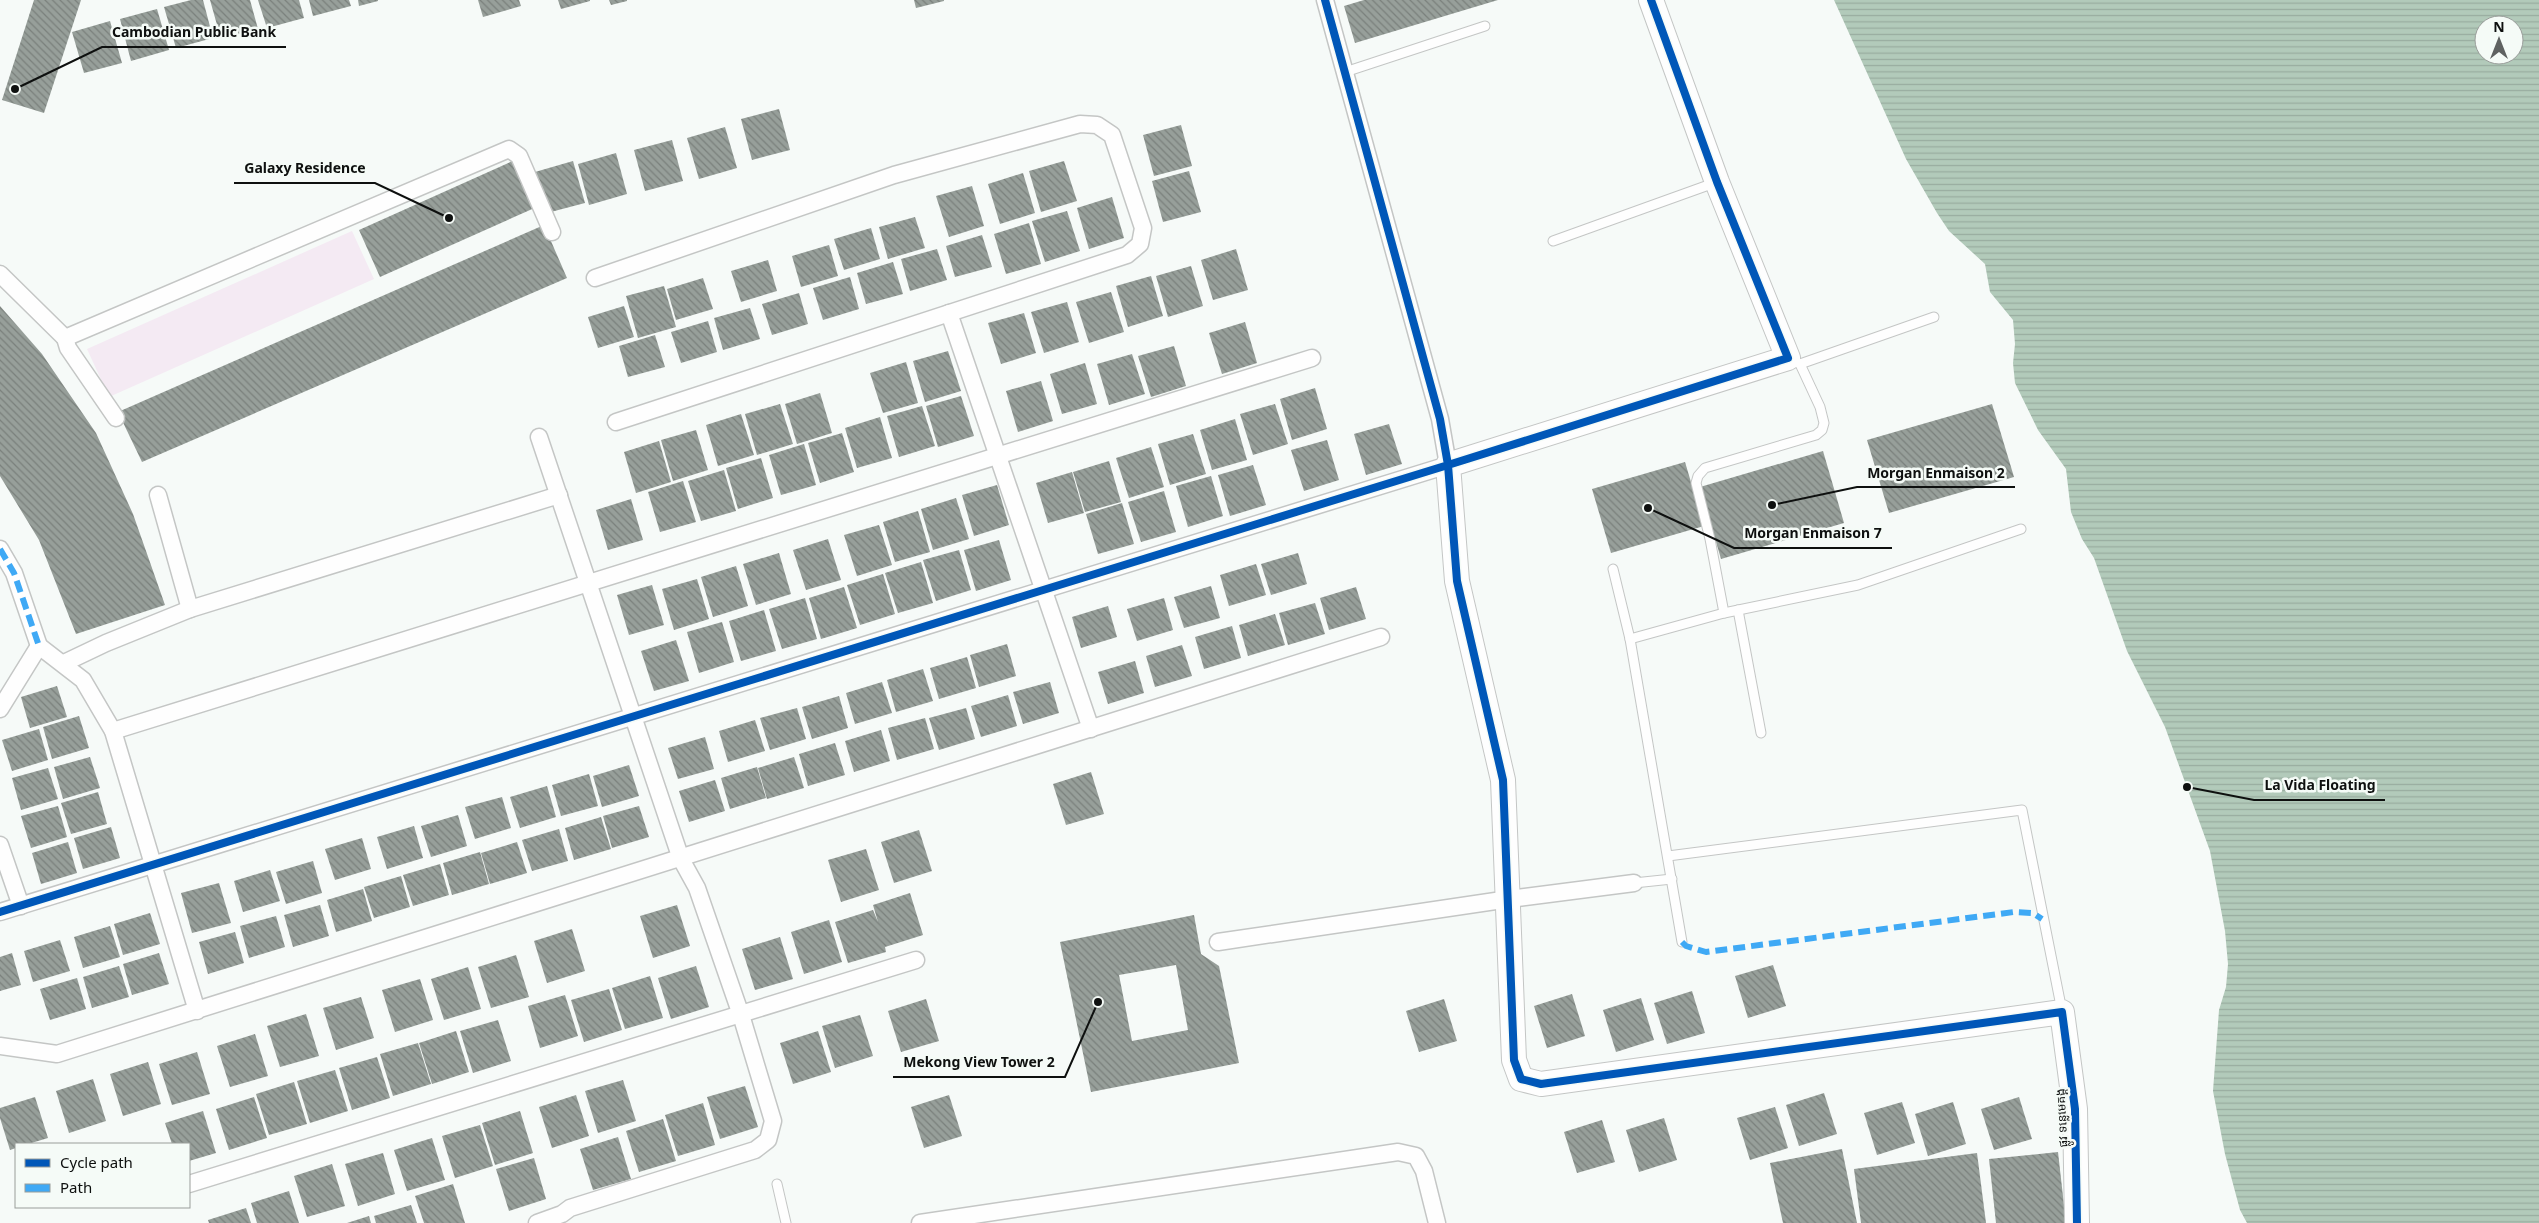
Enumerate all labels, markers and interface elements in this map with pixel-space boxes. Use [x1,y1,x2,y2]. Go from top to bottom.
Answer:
north arrow [2474,15,2524,65]
text: N [2493,17,2505,36]
callout: Cambodian Public Bank [102,18,286,47]
text: Cambodian Public Bank [112,22,276,41]
callout: Galaxy Residence [234,154,375,183]
text: Galaxy Residence [244,158,366,177]
callout: Morgan Enmaison 2 [1857,458,2015,487]
text: Morgan Enmaison 2 [1867,463,2005,482]
callout: Morgan Enmaison 7 [1734,519,1892,548]
text: Morgan Enmaison 7 [1744,523,1882,542]
callout: La Vida Floating [2254,771,2385,800]
text: La Vida Floating [2264,775,2376,794]
callout: Mekong View Tower 2 [893,1048,1065,1077]
text: Mekong View Tower 2 [903,1052,1055,1071]
street label: ផ្លូវ ទន្លេមេគង្គ [2051,1088,2074,1148]
legend [15,1143,190,1208]
text: Cycle path [60,1152,133,1172]
text: Path [60,1177,92,1197]

